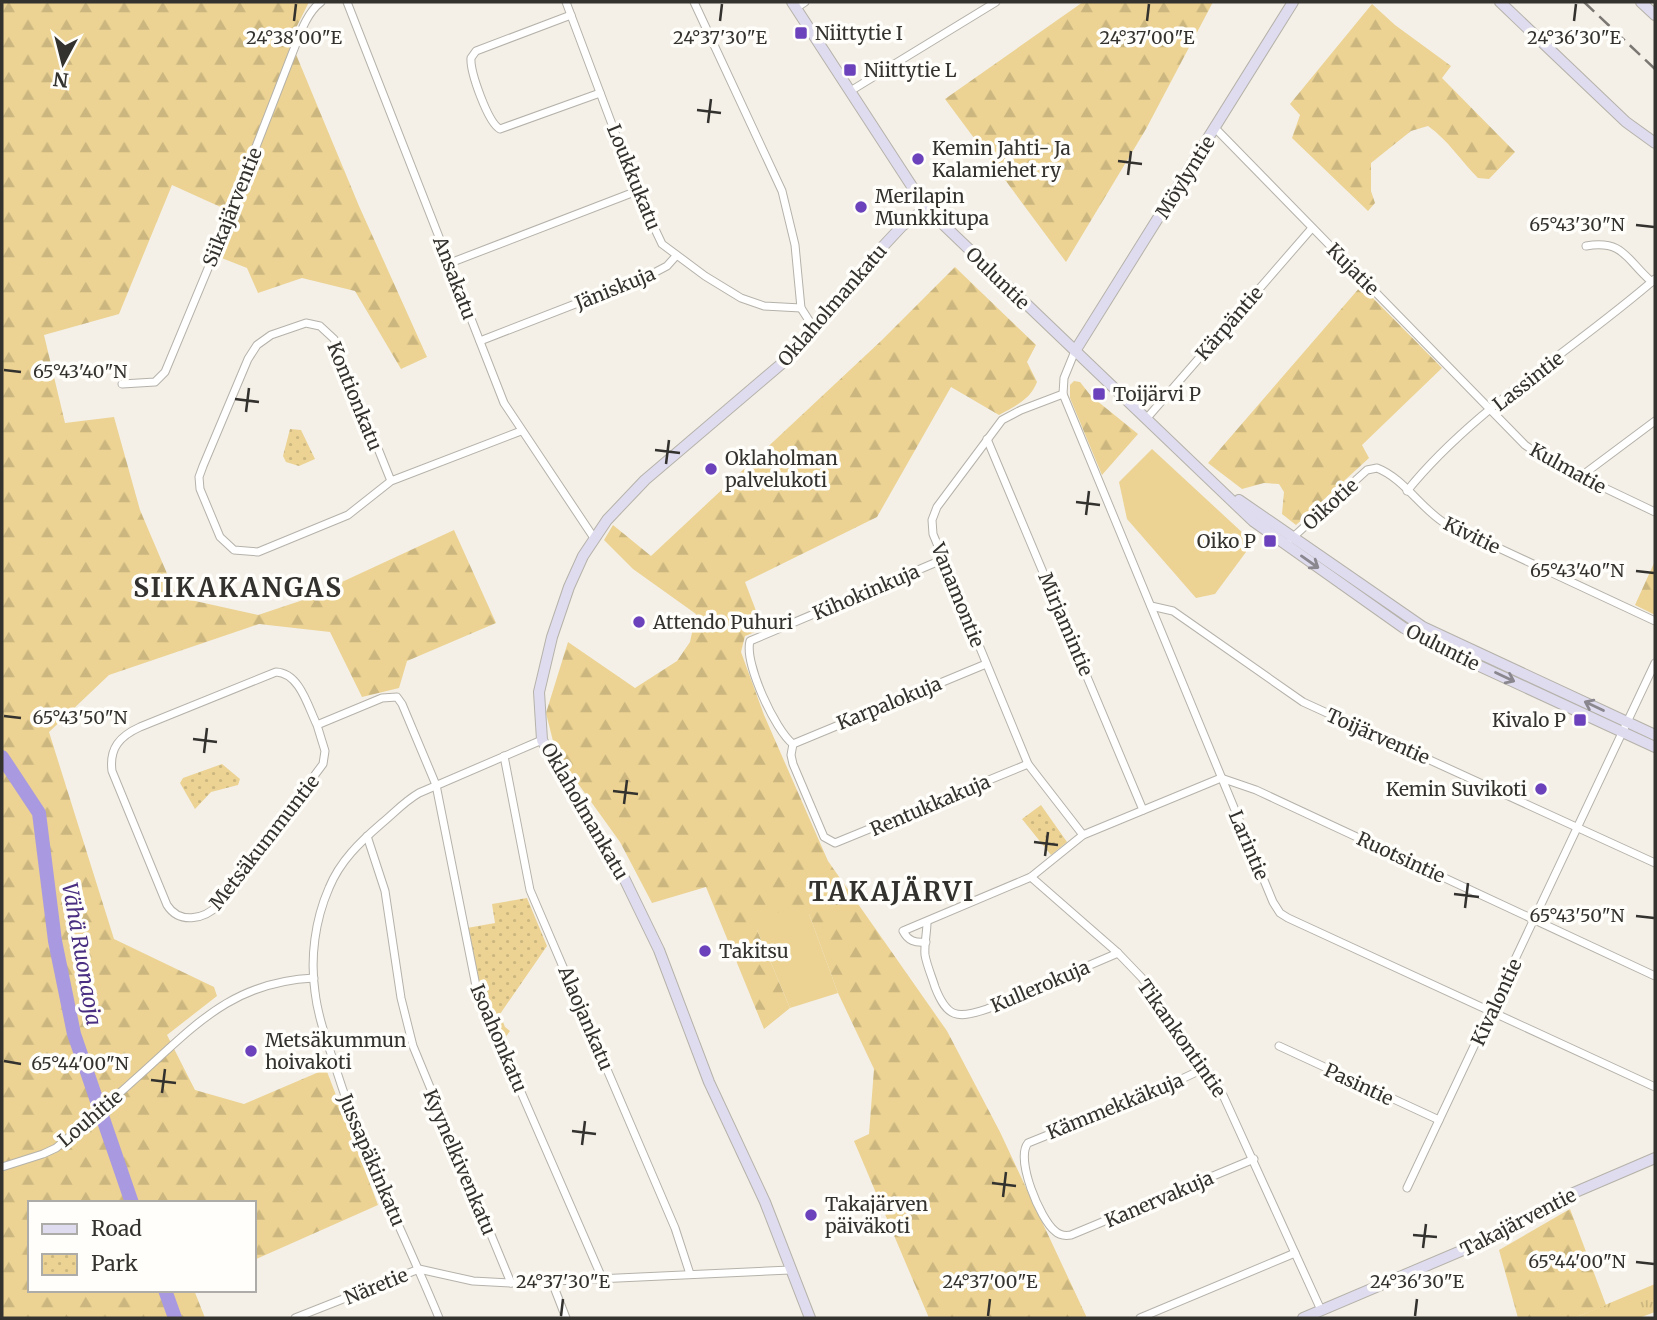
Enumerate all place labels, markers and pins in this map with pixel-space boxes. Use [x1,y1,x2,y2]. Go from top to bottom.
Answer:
place label: Niittytie I [815,21,903,45]
marker: Niittytie I [793,25,809,41]
place label: Niittytie L [864,58,957,82]
marker: Niittytie L [842,62,858,78]
place label: Kemin Jahti- Ja Kalamiehet ry [932,136,1071,182]
marker: Kemin Jahti- Ja Kalamiehet ry [910,151,926,167]
place label: Merilapin Munkkitupa [875,184,989,230]
marker: Merilapin Munkkitupa [853,199,869,215]
place label: Toijärvi P [1113,382,1201,406]
marker: Toijärvi P [1091,386,1107,402]
place label: Oklaholman palvelukoti [725,446,838,492]
marker: Oklaholman palvelukoti [703,461,719,477]
place label: Oiko P [1197,529,1256,553]
marker: Oiko P [1262,533,1278,549]
place label: Attendo Puhuri [652,610,793,634]
marker: Attendo Puhuri [631,614,647,630]
place label: Kivalo P [1492,708,1566,732]
marker: Kivalo P [1572,712,1588,728]
place label: Kemin Suvikoti [1386,777,1527,801]
marker: Kemin Suvikoti [1533,781,1549,797]
place label: Takitsu [719,939,789,963]
marker: Takitsu [697,943,713,959]
place label: Metsäkummun hoivakoti [265,1028,407,1074]
marker: Metsäkummun hoivakoti [243,1043,259,1059]
place label: Takajärven päiväkoti [825,1192,928,1238]
marker: Takajärven päiväkoti [803,1207,819,1223]

